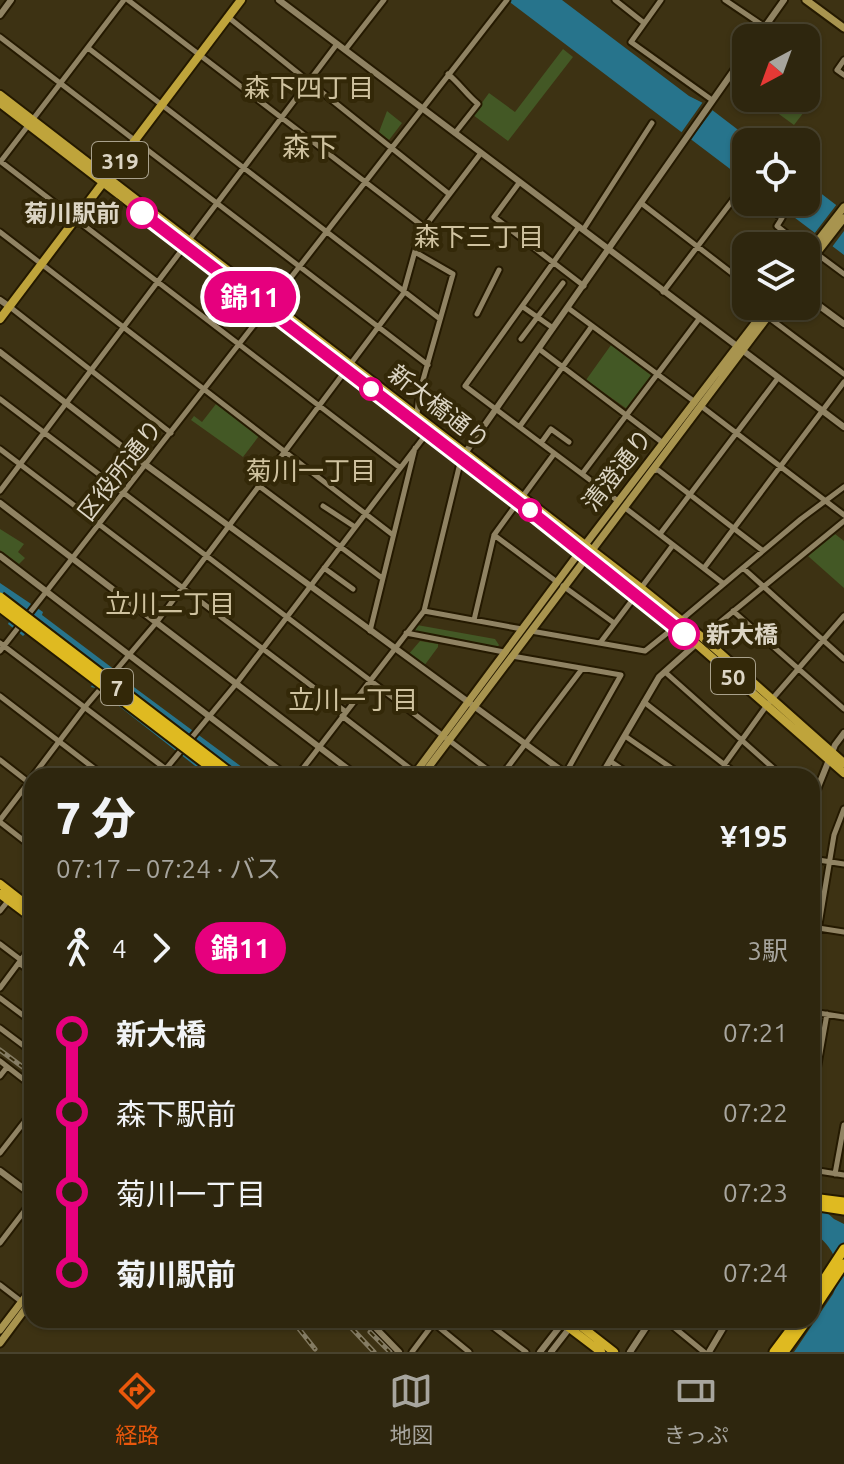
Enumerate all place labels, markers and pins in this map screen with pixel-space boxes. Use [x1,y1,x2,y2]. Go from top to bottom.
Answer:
marker: 菊川駅前 [127,198,157,228]
place label: 菊川駅前 [24,200,120,227]
unlabelled marker [360,378,382,400]
unlabelled marker [519,499,541,521]
marker: 新大橋 [669,619,699,649]
place label: 新大橋 [706,621,778,648]

